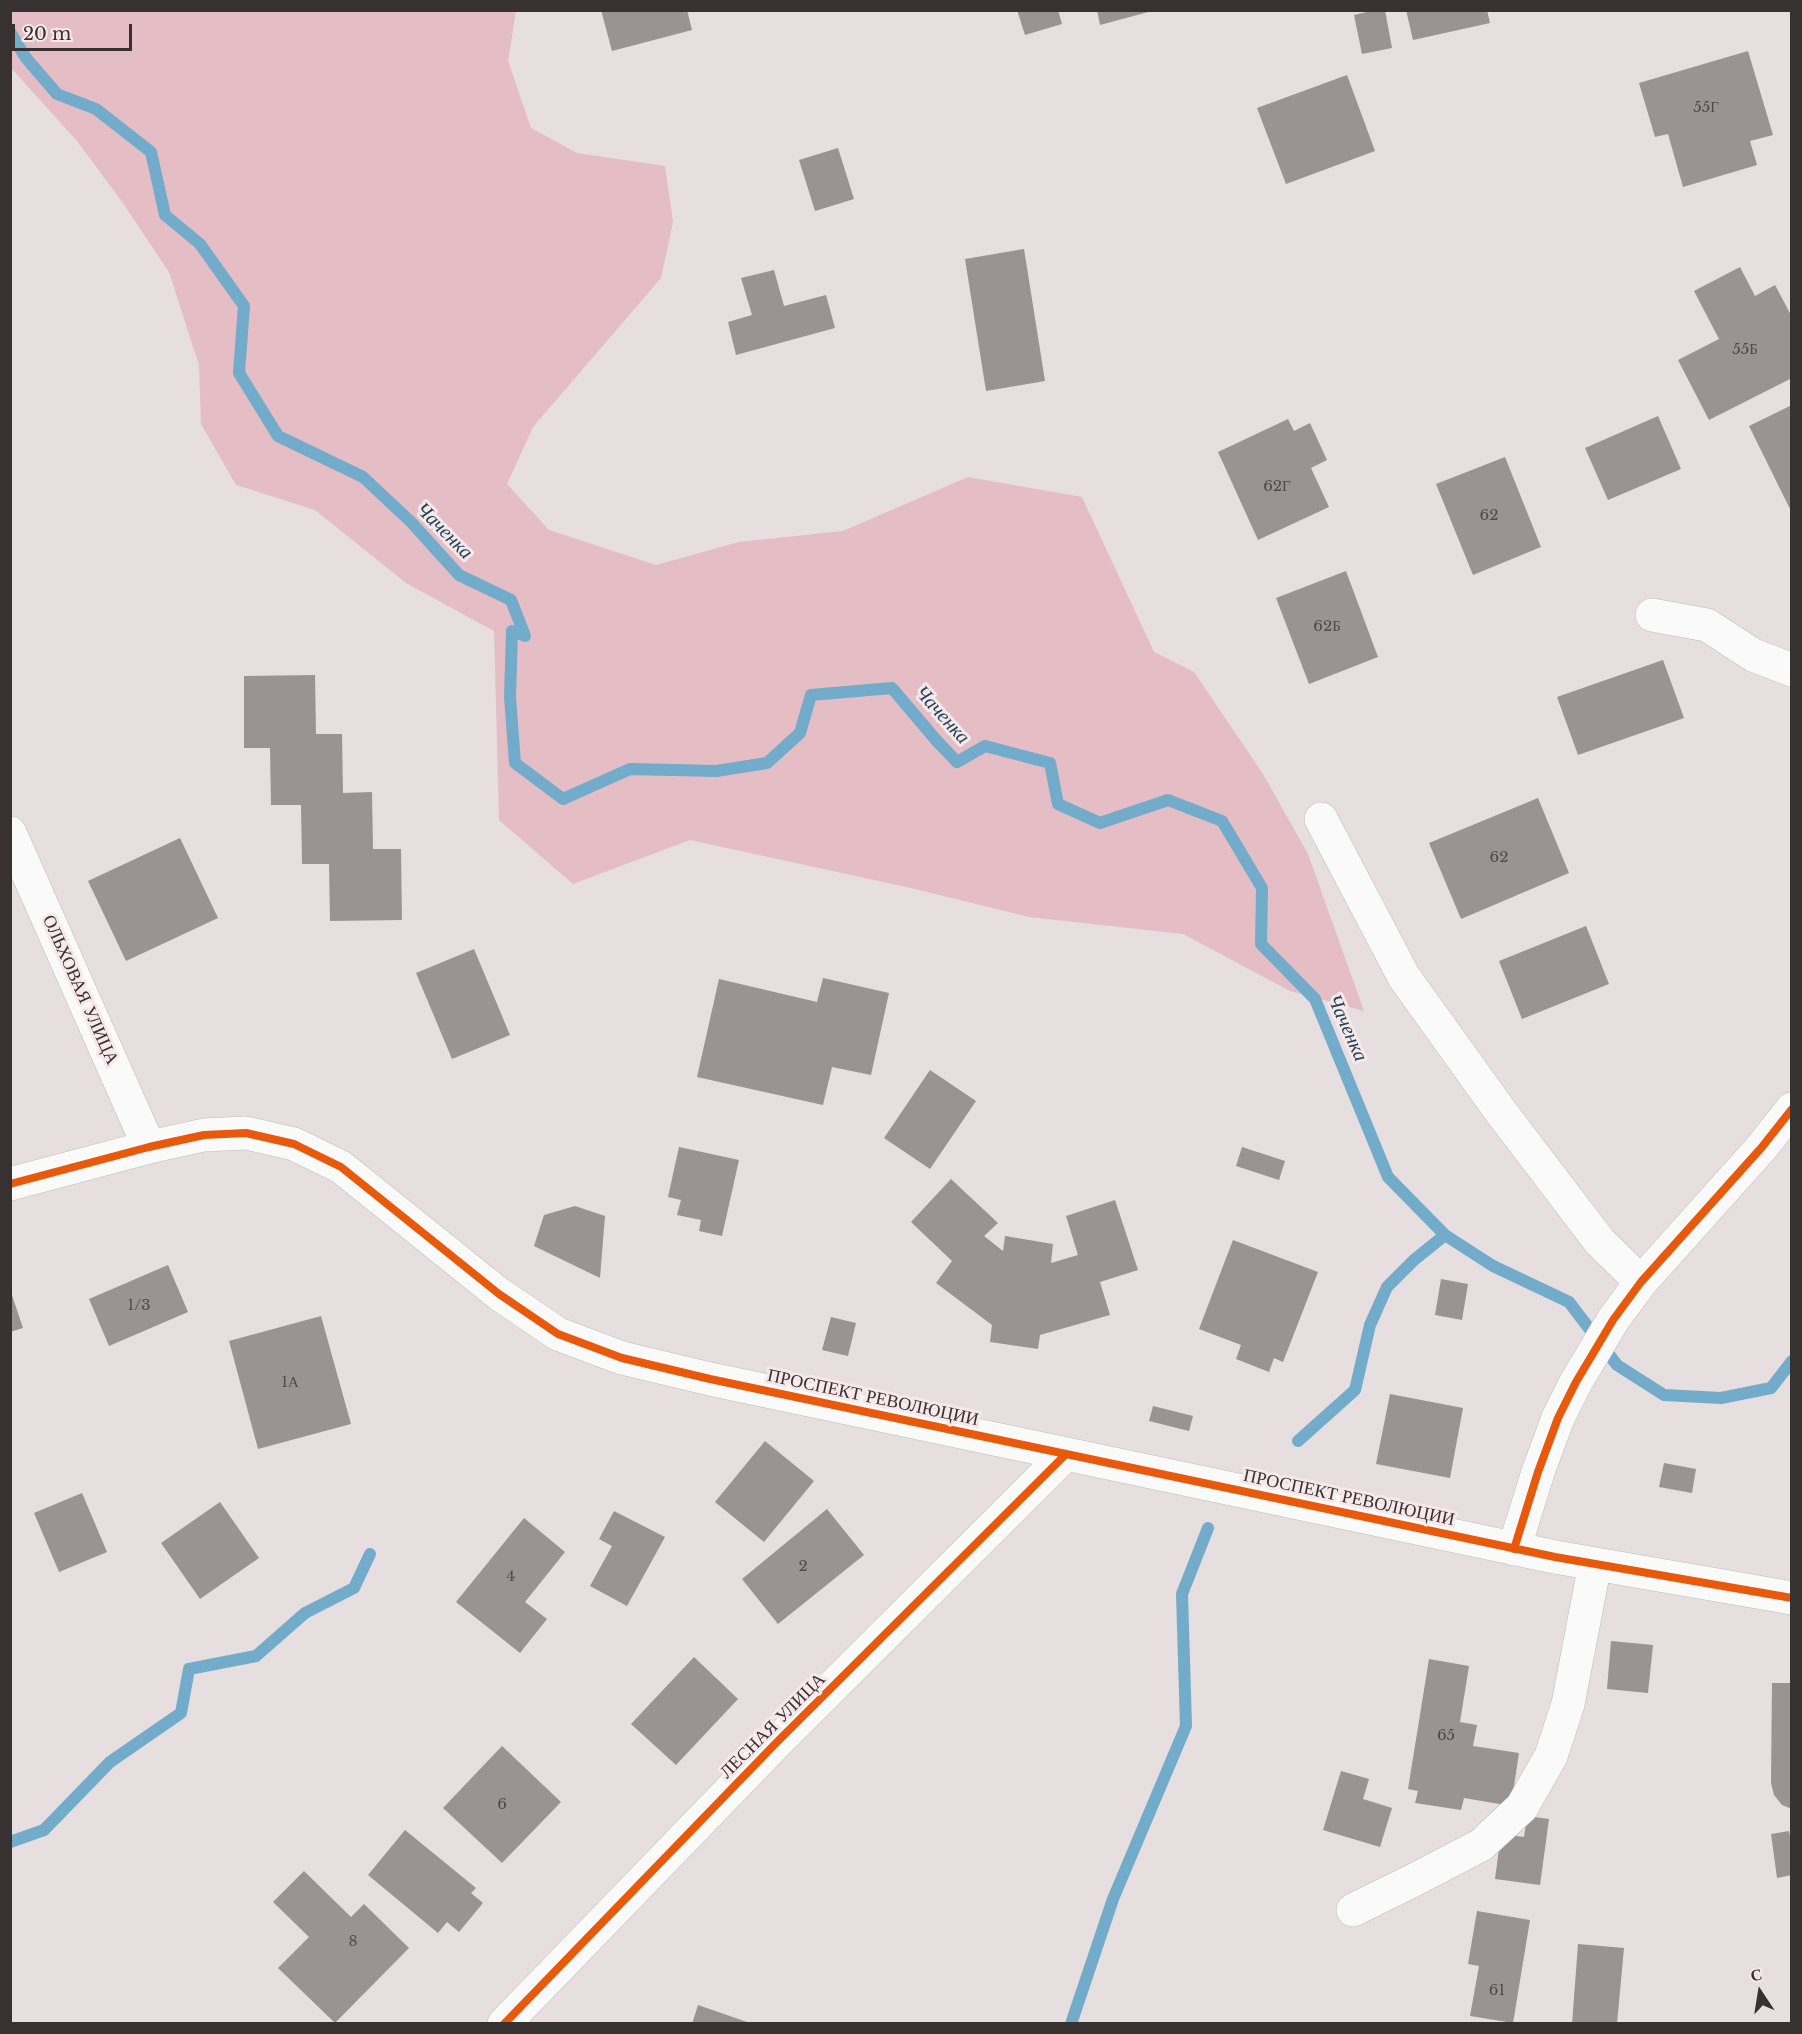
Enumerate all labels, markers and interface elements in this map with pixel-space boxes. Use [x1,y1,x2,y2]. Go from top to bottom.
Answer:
scale bar [15,12,135,50]
text: 20 m [23,23,71,45]
house number: 55Г [1693,99,1719,117]
house number: 55Б [1732,341,1758,359]
house number: 62Г [1263,478,1291,496]
water label: Чаченка [411,498,477,564]
house number: 62 [1480,507,1498,525]
house number: 62Б [1313,618,1341,636]
water label: Чаченка [909,681,975,749]
house number: 62 [1490,849,1508,867]
street label: ОЛЬХОВАЯ УЛИЦА [37,912,123,1068]
water label: Чаченка [1322,991,1372,1065]
house number: 1/3 [128,1297,150,1315]
street label: ПРОСПЕКТ РЕВОЛЮЦИИ [765,1365,981,1431]
house number: 1А [281,1374,299,1392]
street label: ПРОСПЕКТ РЕВОЛЮЦИИ [1241,1465,1457,1531]
house number: 2 [798,1558,808,1576]
house number: 4 [507,1568,515,1586]
street label: ЛЕСНАЯ УЛИЦА [716,1669,830,1783]
house number: 65 [1437,1727,1455,1745]
house number: 6 [497,1796,507,1814]
house number: 8 [348,1933,358,1951]
north arrow [1730,1962,1790,2022]
text: С [1749,1963,1764,1985]
house number: 61 [1489,1982,1505,2000]

